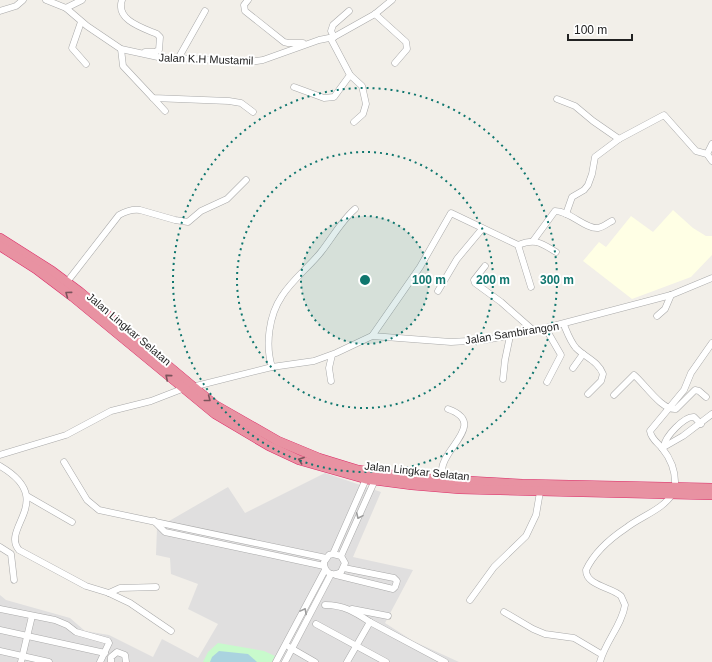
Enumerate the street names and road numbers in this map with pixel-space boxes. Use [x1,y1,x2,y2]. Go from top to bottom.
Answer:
street label: Jalan K.H Mustamil [158,51,254,67]
street label: Jalan Lingkar Selatan [85,290,173,368]
street label: Jalan Sambirangon [464,320,560,346]
street label: Jalan Lingkar Selatan [364,460,470,482]

